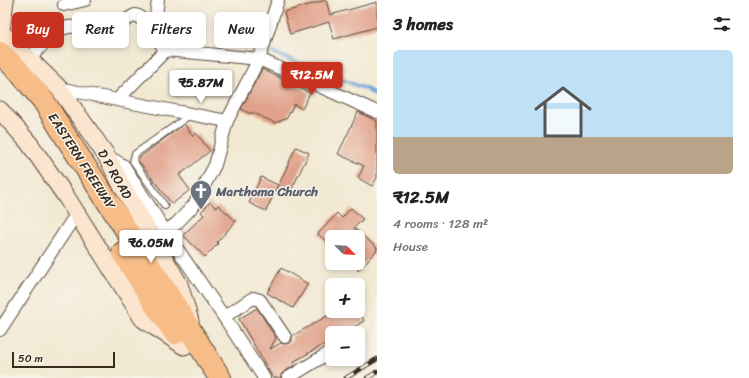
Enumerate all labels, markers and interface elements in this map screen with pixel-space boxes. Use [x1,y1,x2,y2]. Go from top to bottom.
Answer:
text: 3 homes [393,9,453,39]
chip: Buy [12,12,64,48]
chip: Rent [72,12,129,48]
chip: Filters [137,12,206,48]
chip: New [214,12,269,48]
icon: filters [711,13,733,35]
pin: ₹12.5M [279,62,345,96]
text: ₹12.5M [291,63,333,86]
pin: ₹5.87M [168,70,234,104]
text: ₹5.87M [178,71,224,94]
icon: home [527,76,599,148]
street label: EASTERN FREEWAY [42,108,123,215]
street label: D P ROAD [91,145,139,204]
church icon: Marthoma Church [188,178,214,211]
place label: Marthoma Church [215,180,318,203]
text: ₹12.5M [393,182,449,212]
text: 4 rooms · 128 m² [393,212,488,235]
pin: ₹6.05M [118,230,184,264]
north arrow [325,230,365,270]
map controls [325,230,365,366]
text: ₹6.05M [128,231,174,254]
text: House [393,235,428,258]
button: + [325,278,365,318]
button: − [325,326,365,366]
text: 50 m [18,349,43,368]
scale bar [12,350,115,369]

